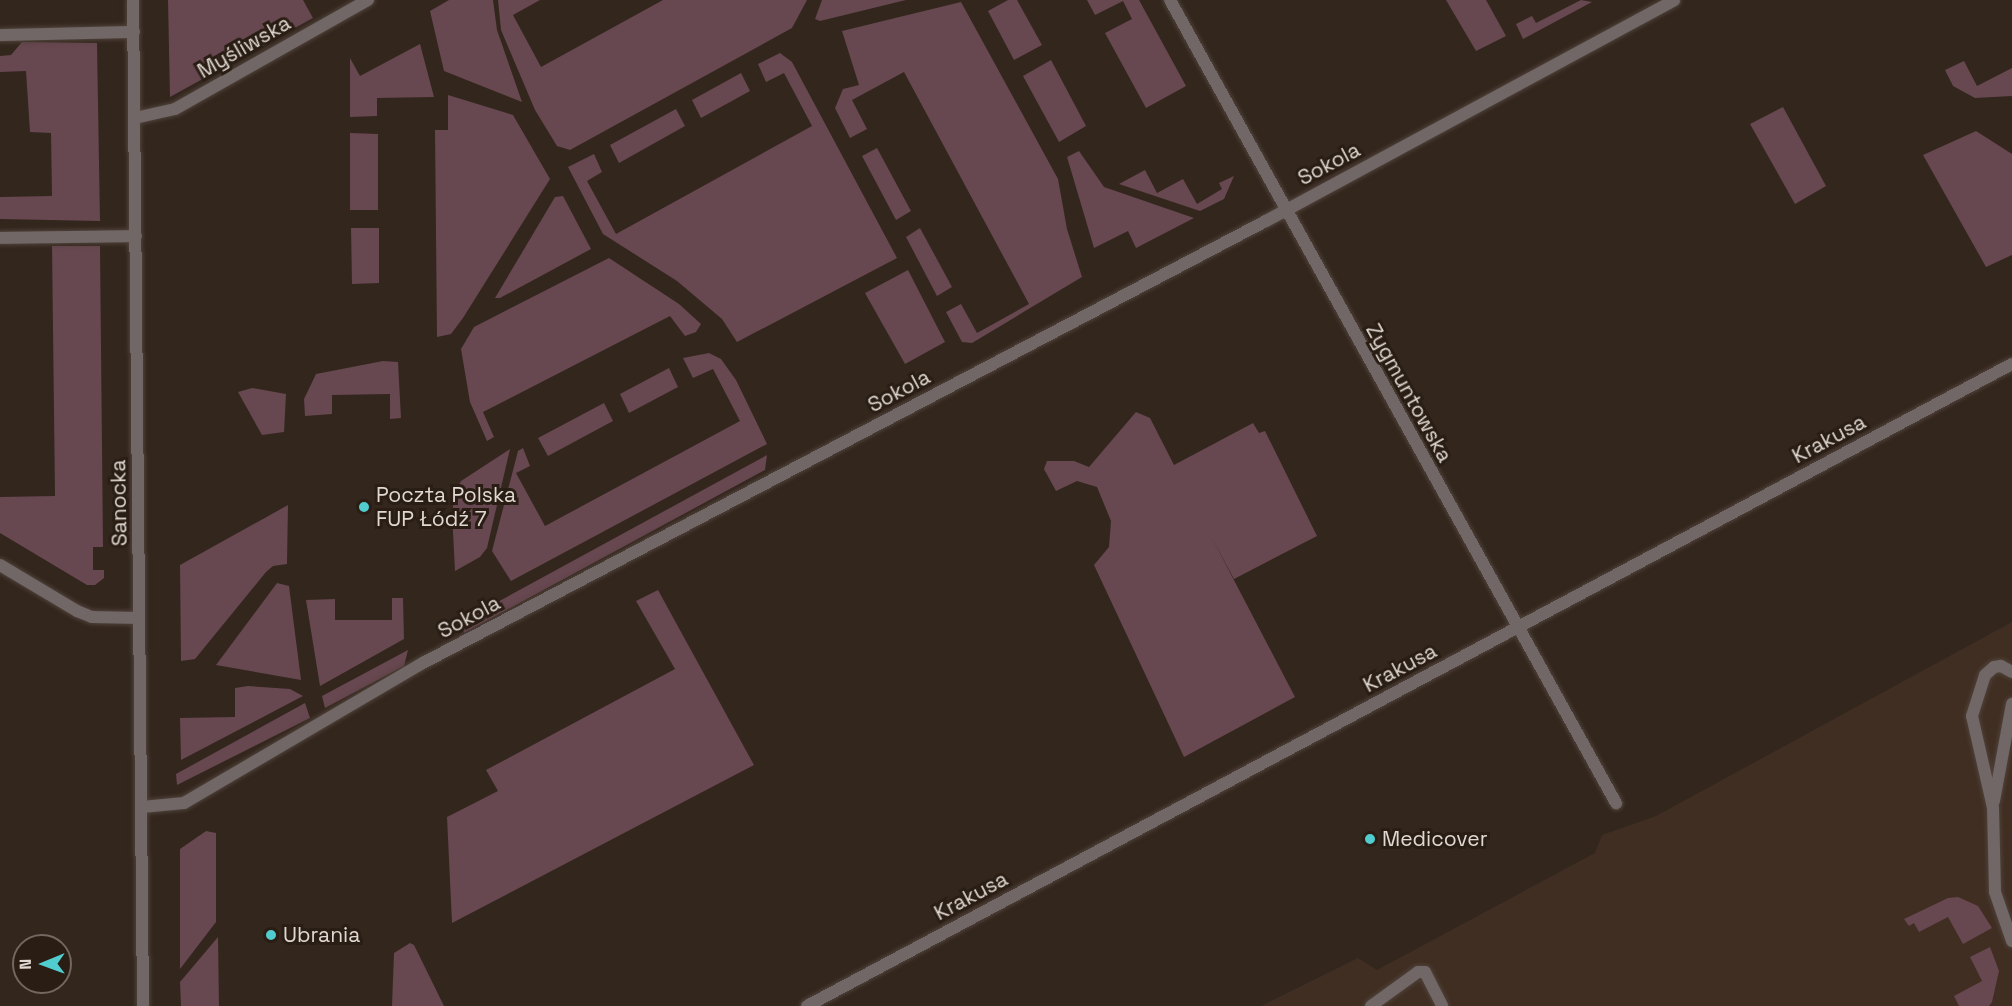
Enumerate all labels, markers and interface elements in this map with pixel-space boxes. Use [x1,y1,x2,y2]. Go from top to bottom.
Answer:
street label: Myśliwska [193,10,295,84]
street label: Sokola [1294,137,1364,191]
street label: Zygmuntowska [1360,319,1458,467]
street label: Sokola [864,364,934,418]
street label: Krakusa [1788,409,1870,469]
street label: Sanocka [106,460,132,546]
place label: Poczta Polska FUP Łódź 7 [376,482,516,532]
marker: Poczta Polska FUP Łódź 7 [357,500,371,514]
street label: Sokola [434,590,504,644]
street label: Krakusa [1359,638,1441,698]
place label: Medicover [1382,826,1488,852]
marker: Medicover [1363,832,1377,846]
street label: Krakusa [930,866,1012,926]
place label: Ubrania [283,922,360,948]
marker: Ubrania [264,928,278,942]
north arrow [12,934,72,994]
text: N [15,959,36,970]

